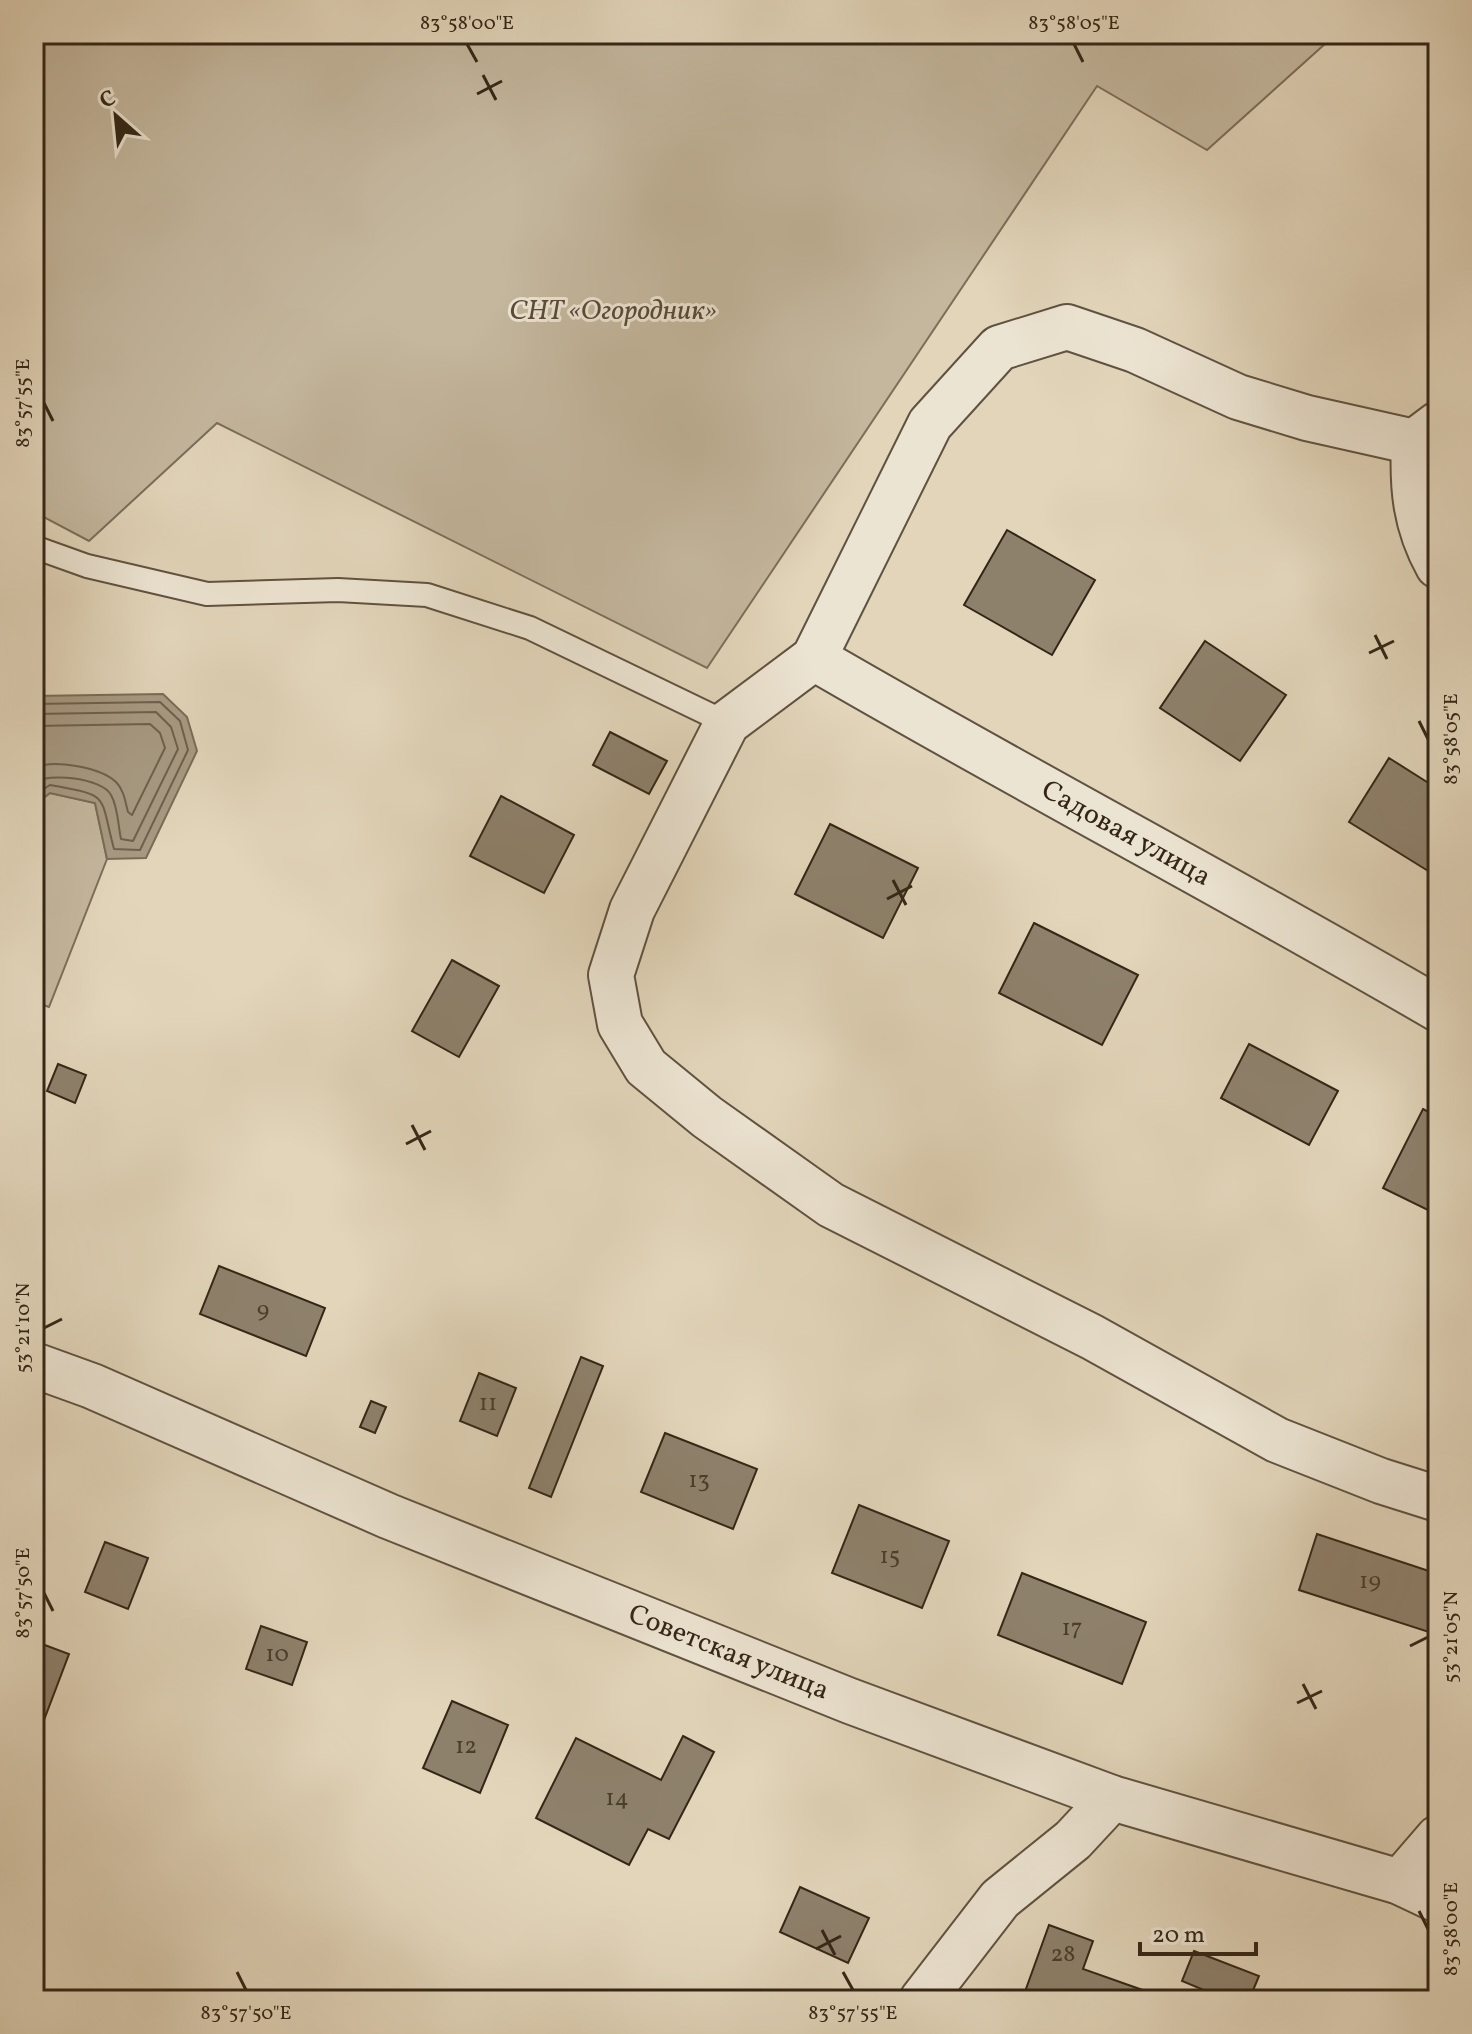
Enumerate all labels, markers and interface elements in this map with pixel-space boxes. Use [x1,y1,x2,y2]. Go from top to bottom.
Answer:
text: 83°58'00"E [420,10,514,38]
text: 83°58'05"E [1028,10,1120,38]
north arrow [76,76,156,156]
text: С [95,83,121,117]
park label: СНТ «Огородник» [509,292,717,331]
text: 83°57'55"E [10,358,38,448]
text: 83°58'05"E [1438,693,1466,785]
street label: Садовая улица [1034,771,1218,896]
text: 53°21'10"N [10,1282,38,1373]
house number: 9 [257,1294,269,1328]
house number: 11 [479,1387,497,1421]
house number: 13 [688,1464,710,1498]
house number: 15 [880,1540,900,1574]
text: 83°57'50"E [10,1548,38,1638]
house number: 19 [1359,1565,1381,1599]
text: 53°21'05"N [1438,1591,1466,1683]
street label: Советская улица [622,1595,835,1710]
house number: 17 [1062,1612,1082,1646]
house number: 10 [265,1638,289,1672]
house number: 12 [455,1730,477,1764]
house number: 14 [605,1782,629,1816]
text: 83°58'00"E [1438,1882,1466,1976]
scale bar [1140,1906,1256,1956]
text: 20 m [1152,1919,1205,1953]
house number: 28 [1050,1938,1076,1972]
text: 83°57'50"E [201,2000,291,2028]
text: 83°57'55"E [808,2000,898,2028]

